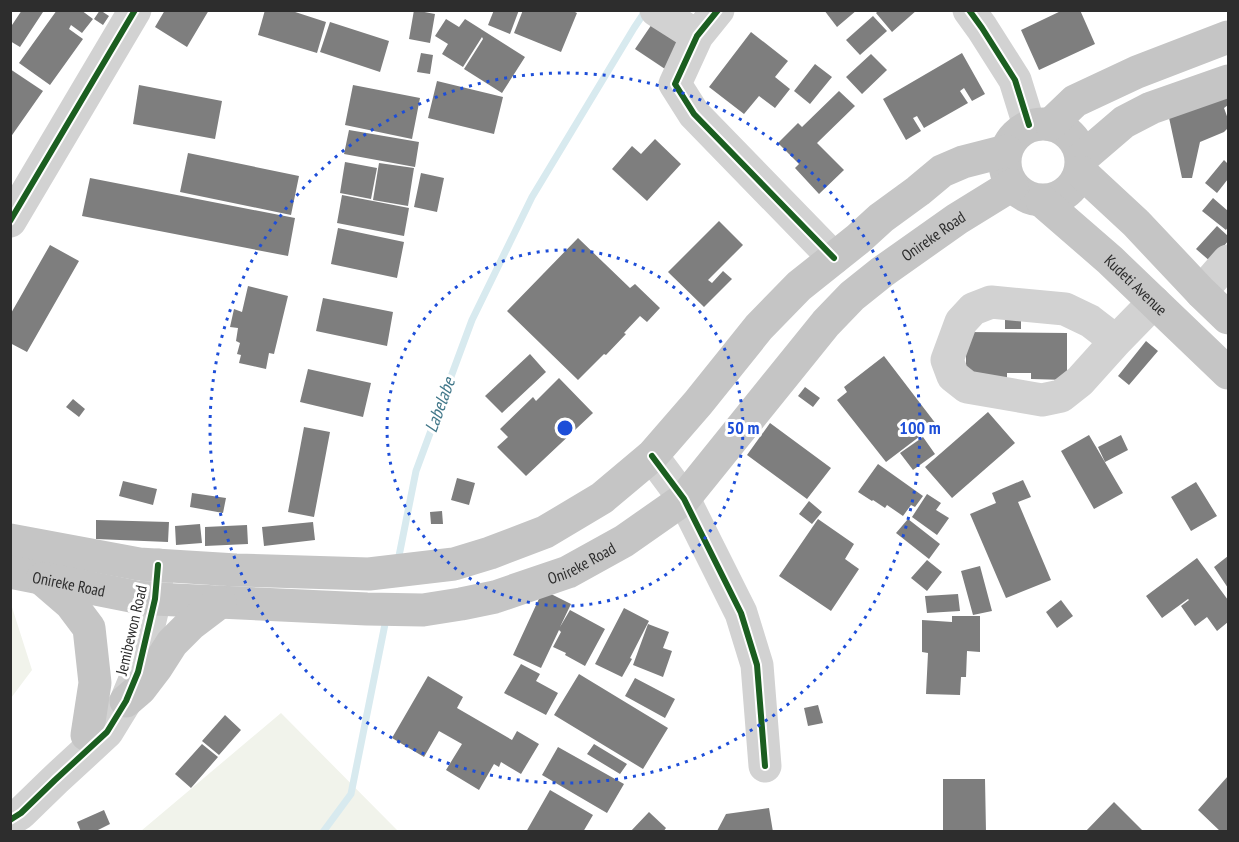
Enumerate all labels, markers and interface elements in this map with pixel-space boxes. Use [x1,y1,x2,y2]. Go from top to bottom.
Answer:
street label: Onireke Road [897,206,969,265]
street label: Kudeti Avenue [1100,250,1172,320]
water label: Labelabe [419,373,460,435]
text: 50 m [727,416,759,439]
text: 100 m [899,416,941,439]
centre of rings [555,418,575,438]
street label: Onireke Road [545,538,619,588]
street label: Onireke Road [31,567,107,601]
street label: Jemibewon Road [111,583,151,678]

